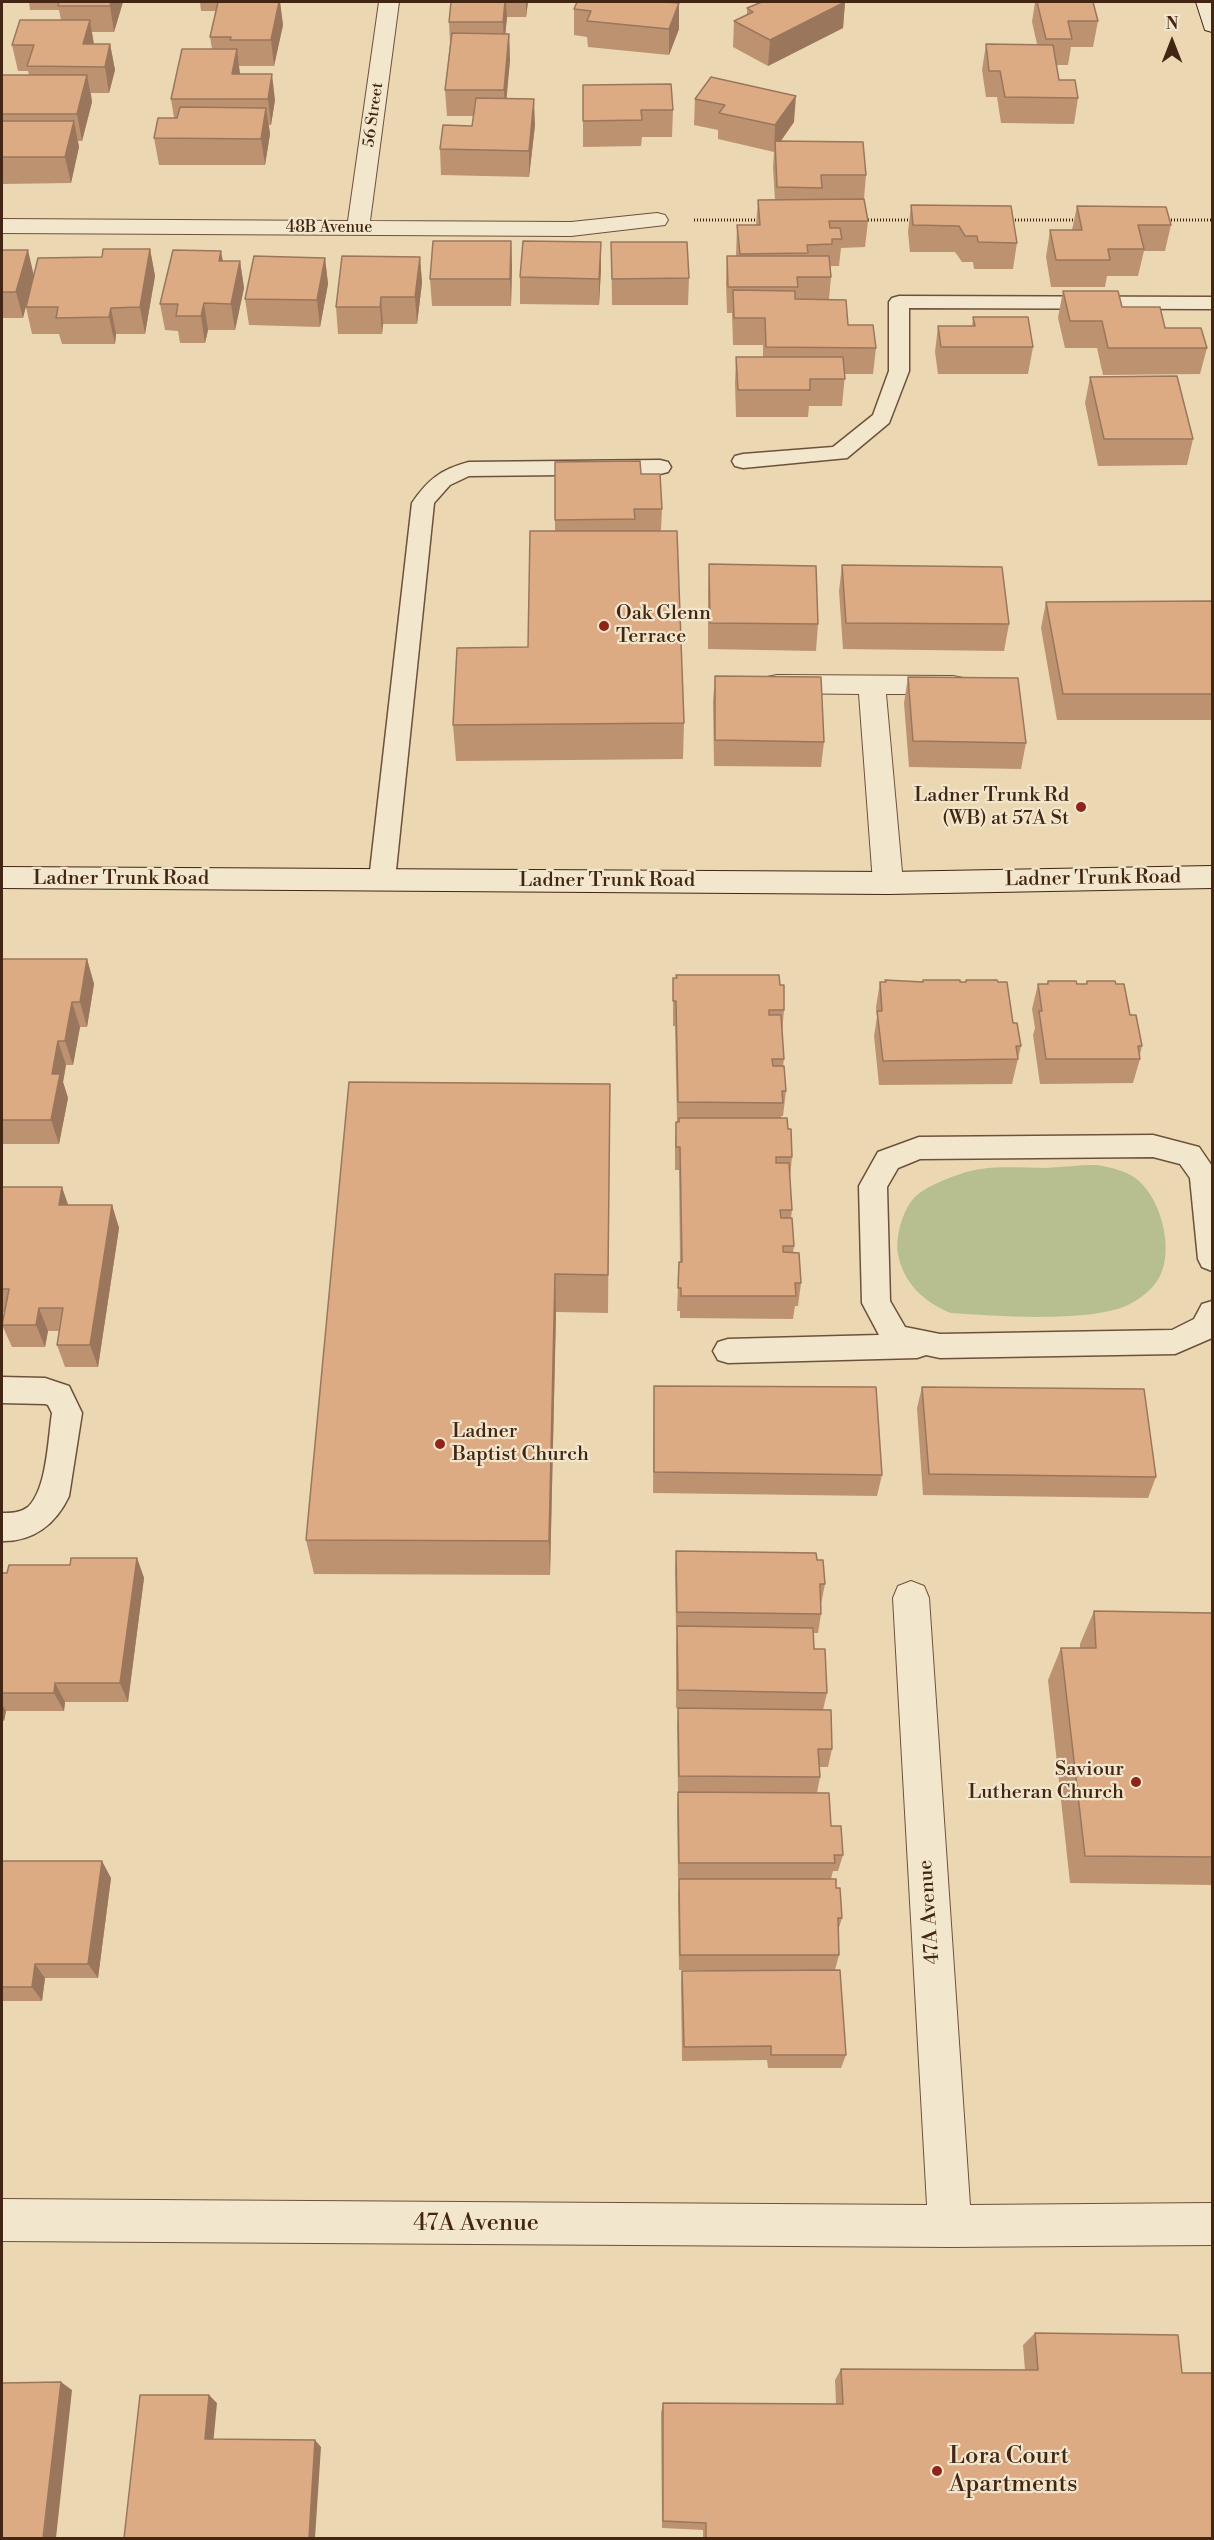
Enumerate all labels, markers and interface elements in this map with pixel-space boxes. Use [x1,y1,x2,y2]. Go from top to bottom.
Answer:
north arrow [1142,12,1202,72]
text: N [1166,14,1178,34]
street label: 56 Street [360,81,388,149]
street label: 48B Avenue [286,218,372,238]
place label: Oak Glenn Terrace [616,602,711,649]
marker: Oak Glenn Terrace [597,619,611,633]
place label: Ladner Trunk Rd (WB) at 57A St [914,784,1069,831]
marker: Ladner Trunk Rd (WB) at 57A St [1074,800,1088,814]
street label: Ladner Trunk Road [1005,865,1181,893]
street label: Ladner Trunk Road [33,867,209,891]
street label: Ladner Trunk Road [519,869,695,893]
place label: Ladner Baptist Church [452,1420,589,1467]
marker: Ladner Baptist Church [433,1437,447,1451]
place label: Saviour Lutheran Church [968,1758,1124,1805]
marker: Saviour Lutheran Church [1129,1775,1143,1789]
street label: 47A Avenue [914,1859,946,1965]
street label: 47A Avenue [413,2210,539,2238]
place label: Lora Court Apartments [949,2443,1077,2499]
marker: Lora Court Apartments [930,2464,944,2478]

